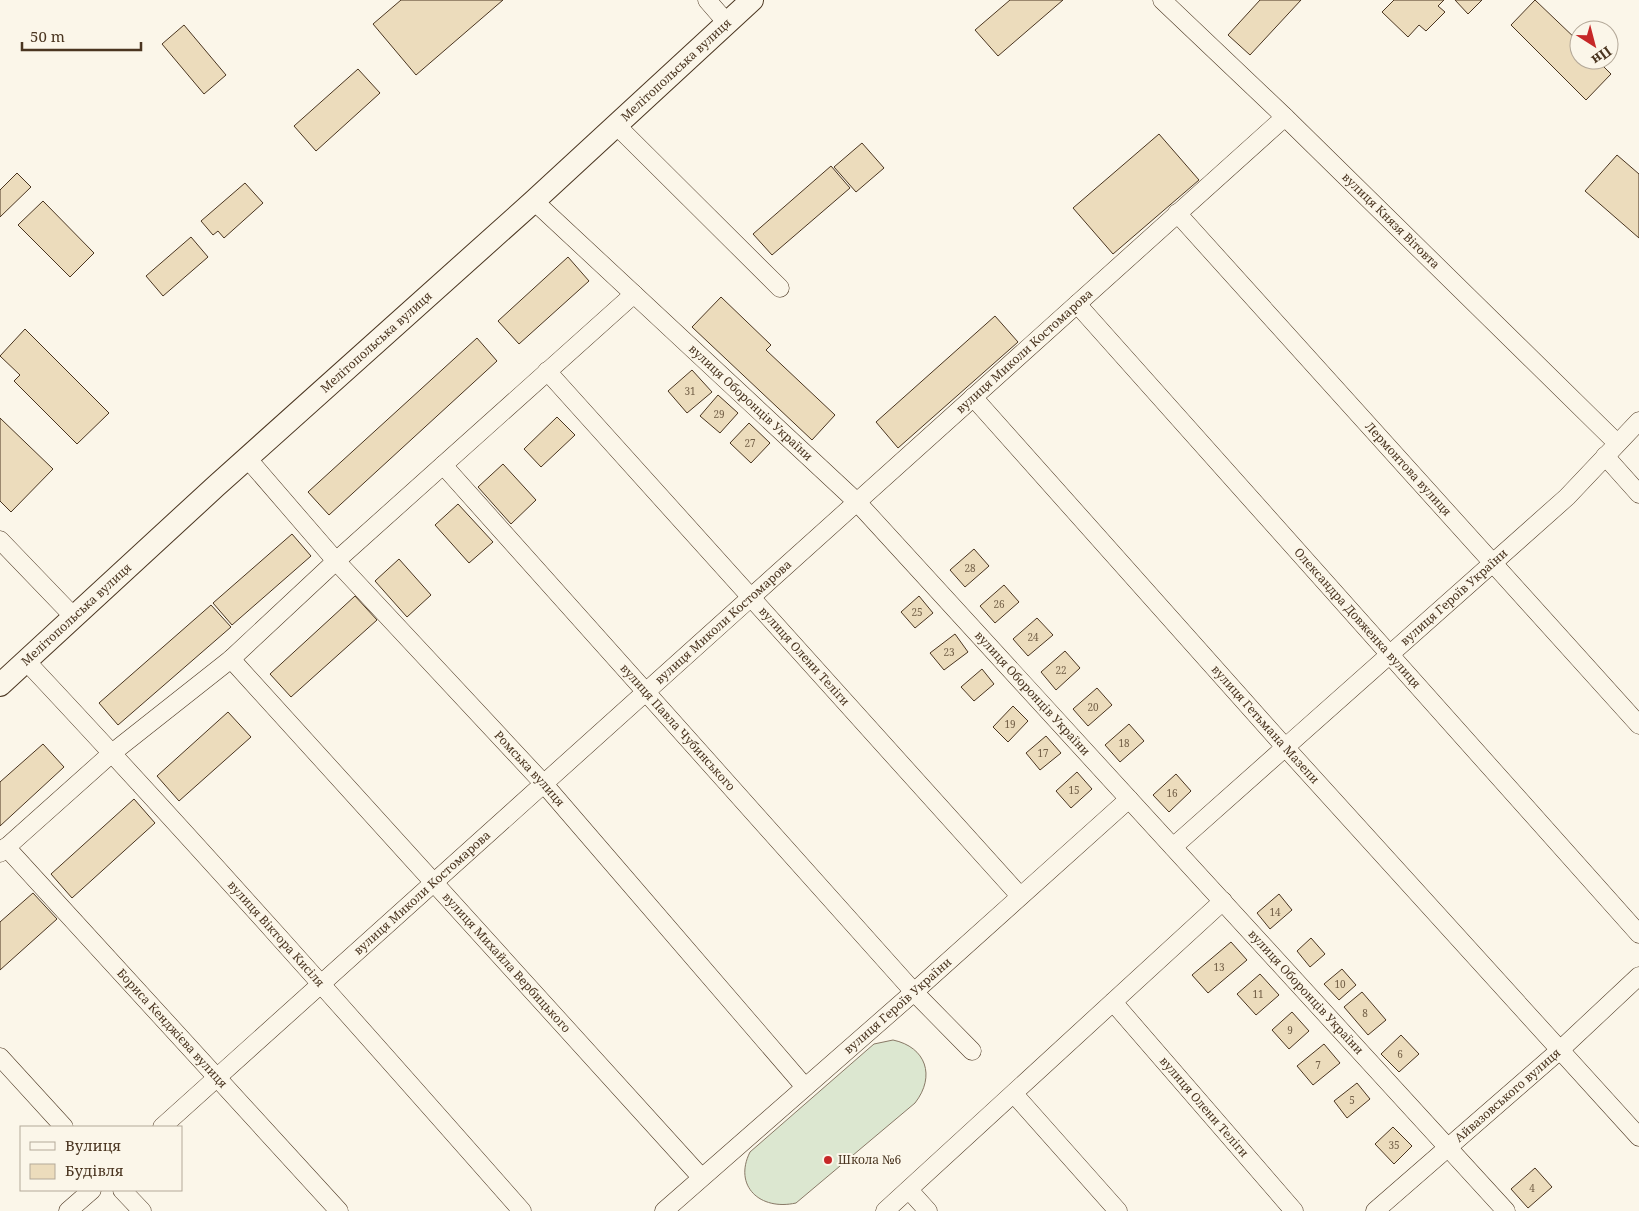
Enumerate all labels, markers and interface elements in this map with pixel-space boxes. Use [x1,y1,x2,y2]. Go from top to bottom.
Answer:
street label: Мелітопольська вулиця [617,14,735,125]
scale bar [22,20,141,52]
north arrow [1569,20,1619,70]
text: 50 m [30,26,65,46]
text: Пн [1588,42,1616,70]
street label: вулиця Князя Вітовта [1338,169,1444,273]
street label: вулиця Миколи Костомарова [952,285,1096,417]
street label: Мелітопольська вулиця [317,287,436,396]
street label: вулиця Оборонців України [685,340,817,464]
house number: 31 [684,384,696,398]
house number: 29 [713,407,725,421]
street label: Лермонтова вулиця [1362,418,1456,520]
house number: 27 [744,436,756,450]
street label: Олександра Довженка вулиця [1290,544,1425,692]
street label: вулиця Героїв України [1396,545,1511,649]
street label: вулиця Миколи Костомарова [651,556,795,688]
street label: Мелітопольська вулиця [17,559,135,669]
house number: 28 [964,561,976,575]
house number: 26 [993,597,1005,611]
street label: вулиця Олени Теліги [755,603,854,709]
house number: 25 [911,605,923,619]
street label: вулиця Оборонців України [971,627,1094,759]
house number: 24 [1027,630,1039,644]
house number: 23 [943,645,955,659]
street label: вулиця Павла Чубинського [617,660,739,794]
street label: вулиця Гетьмана Мазепи [1208,661,1323,787]
house number: 22 [1055,663,1067,677]
house number: 20 [1087,700,1099,714]
house number: 19 [1004,717,1016,731]
street label: Ромська вулиця [491,727,569,810]
house number: 18 [1118,736,1130,750]
house number: 17 [1037,746,1049,760]
house number: 15 [1068,783,1080,797]
house number: 16 [1166,786,1178,800]
street label: вулиця Миколи Костомарова [350,826,494,959]
street label: вулиця Віктора Кисіля [224,877,329,991]
street label: вулиця Михайла Вербицького [439,889,575,1036]
house number: 14 [1269,905,1281,919]
street label: вулиця Оборонців України [1244,926,1368,1058]
street label: вулиця Героїв України [840,953,955,1058]
house number: 13 [1213,960,1225,974]
street label: Бориса Кенджієва вулиця [113,965,232,1092]
house number: 10 [1334,977,1346,991]
house number: 11 [1252,987,1264,1001]
house number: 8 [1362,1006,1368,1020]
house number: 9 [1287,1023,1293,1037]
street label: Айвазовського вулиця [1451,1044,1564,1146]
house number: 6 [1397,1047,1403,1061]
street label: вулиця Олени Теліги [1156,1053,1253,1161]
house number: 7 [1315,1058,1321,1072]
house number: 5 [1349,1093,1355,1107]
legend [20,1126,182,1191]
text: Вулиця [65,1135,121,1155]
house number: 35 [1388,1138,1400,1152]
place label: Школа №6 [838,1151,902,1168]
marker: Школа №6 [822,1154,834,1166]
text: Будівля [65,1160,123,1180]
house number: 4 [1529,1181,1535,1195]

